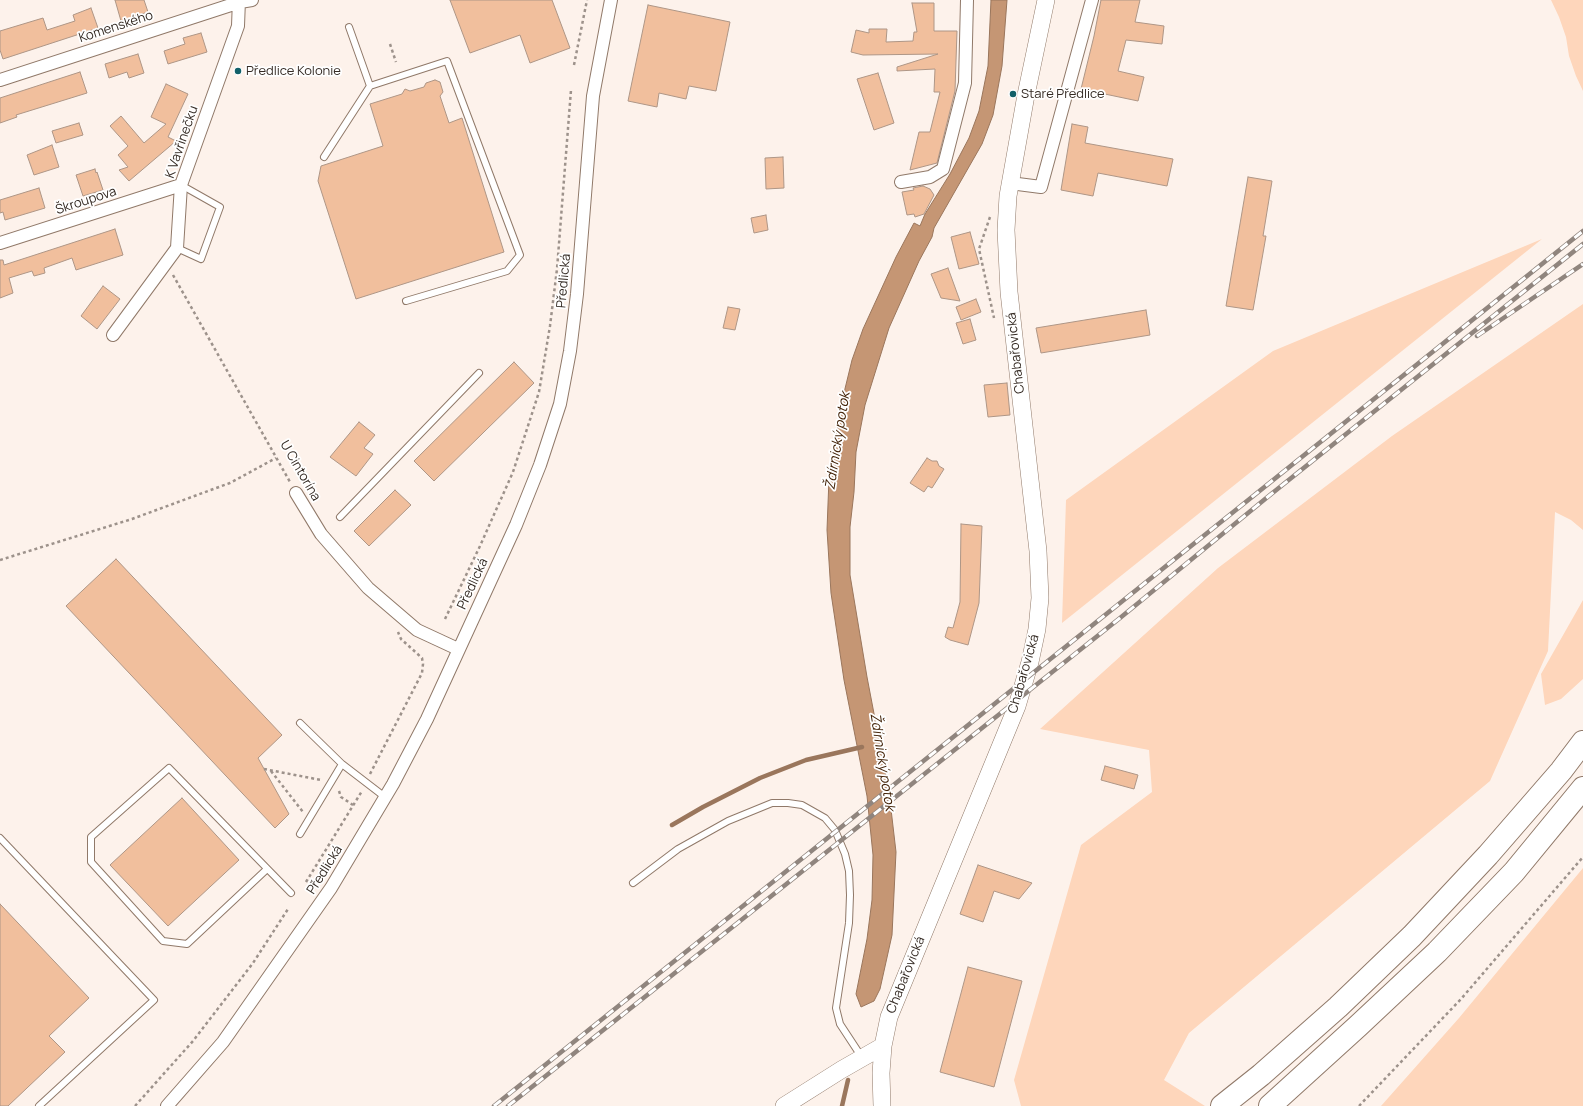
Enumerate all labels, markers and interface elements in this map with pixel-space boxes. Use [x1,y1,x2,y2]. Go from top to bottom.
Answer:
street label: Komenského [77,8,155,46]
place label: Předlice Kolonie [246,63,341,79]
marker: Předlice Kolonie [233,66,243,76]
place label: Staré Předlice [1021,86,1105,102]
marker: Staré Předlice [1008,89,1018,99]
street label: K Vavřinečku [162,104,202,180]
street label: Škroupova [54,184,118,218]
street label: Předlická [554,253,574,309]
street label: Chabařovická [1004,312,1028,394]
water label: Ždírnický potok [822,391,854,491]
street label: U Cintorína [276,438,324,504]
street label: Předlická [454,556,492,612]
street label: Chabařovická [1005,633,1043,715]
water label: Ždírnický potok [866,712,898,812]
street label: Předlická [304,843,346,897]
street label: Chabařovická [883,934,929,1016]

